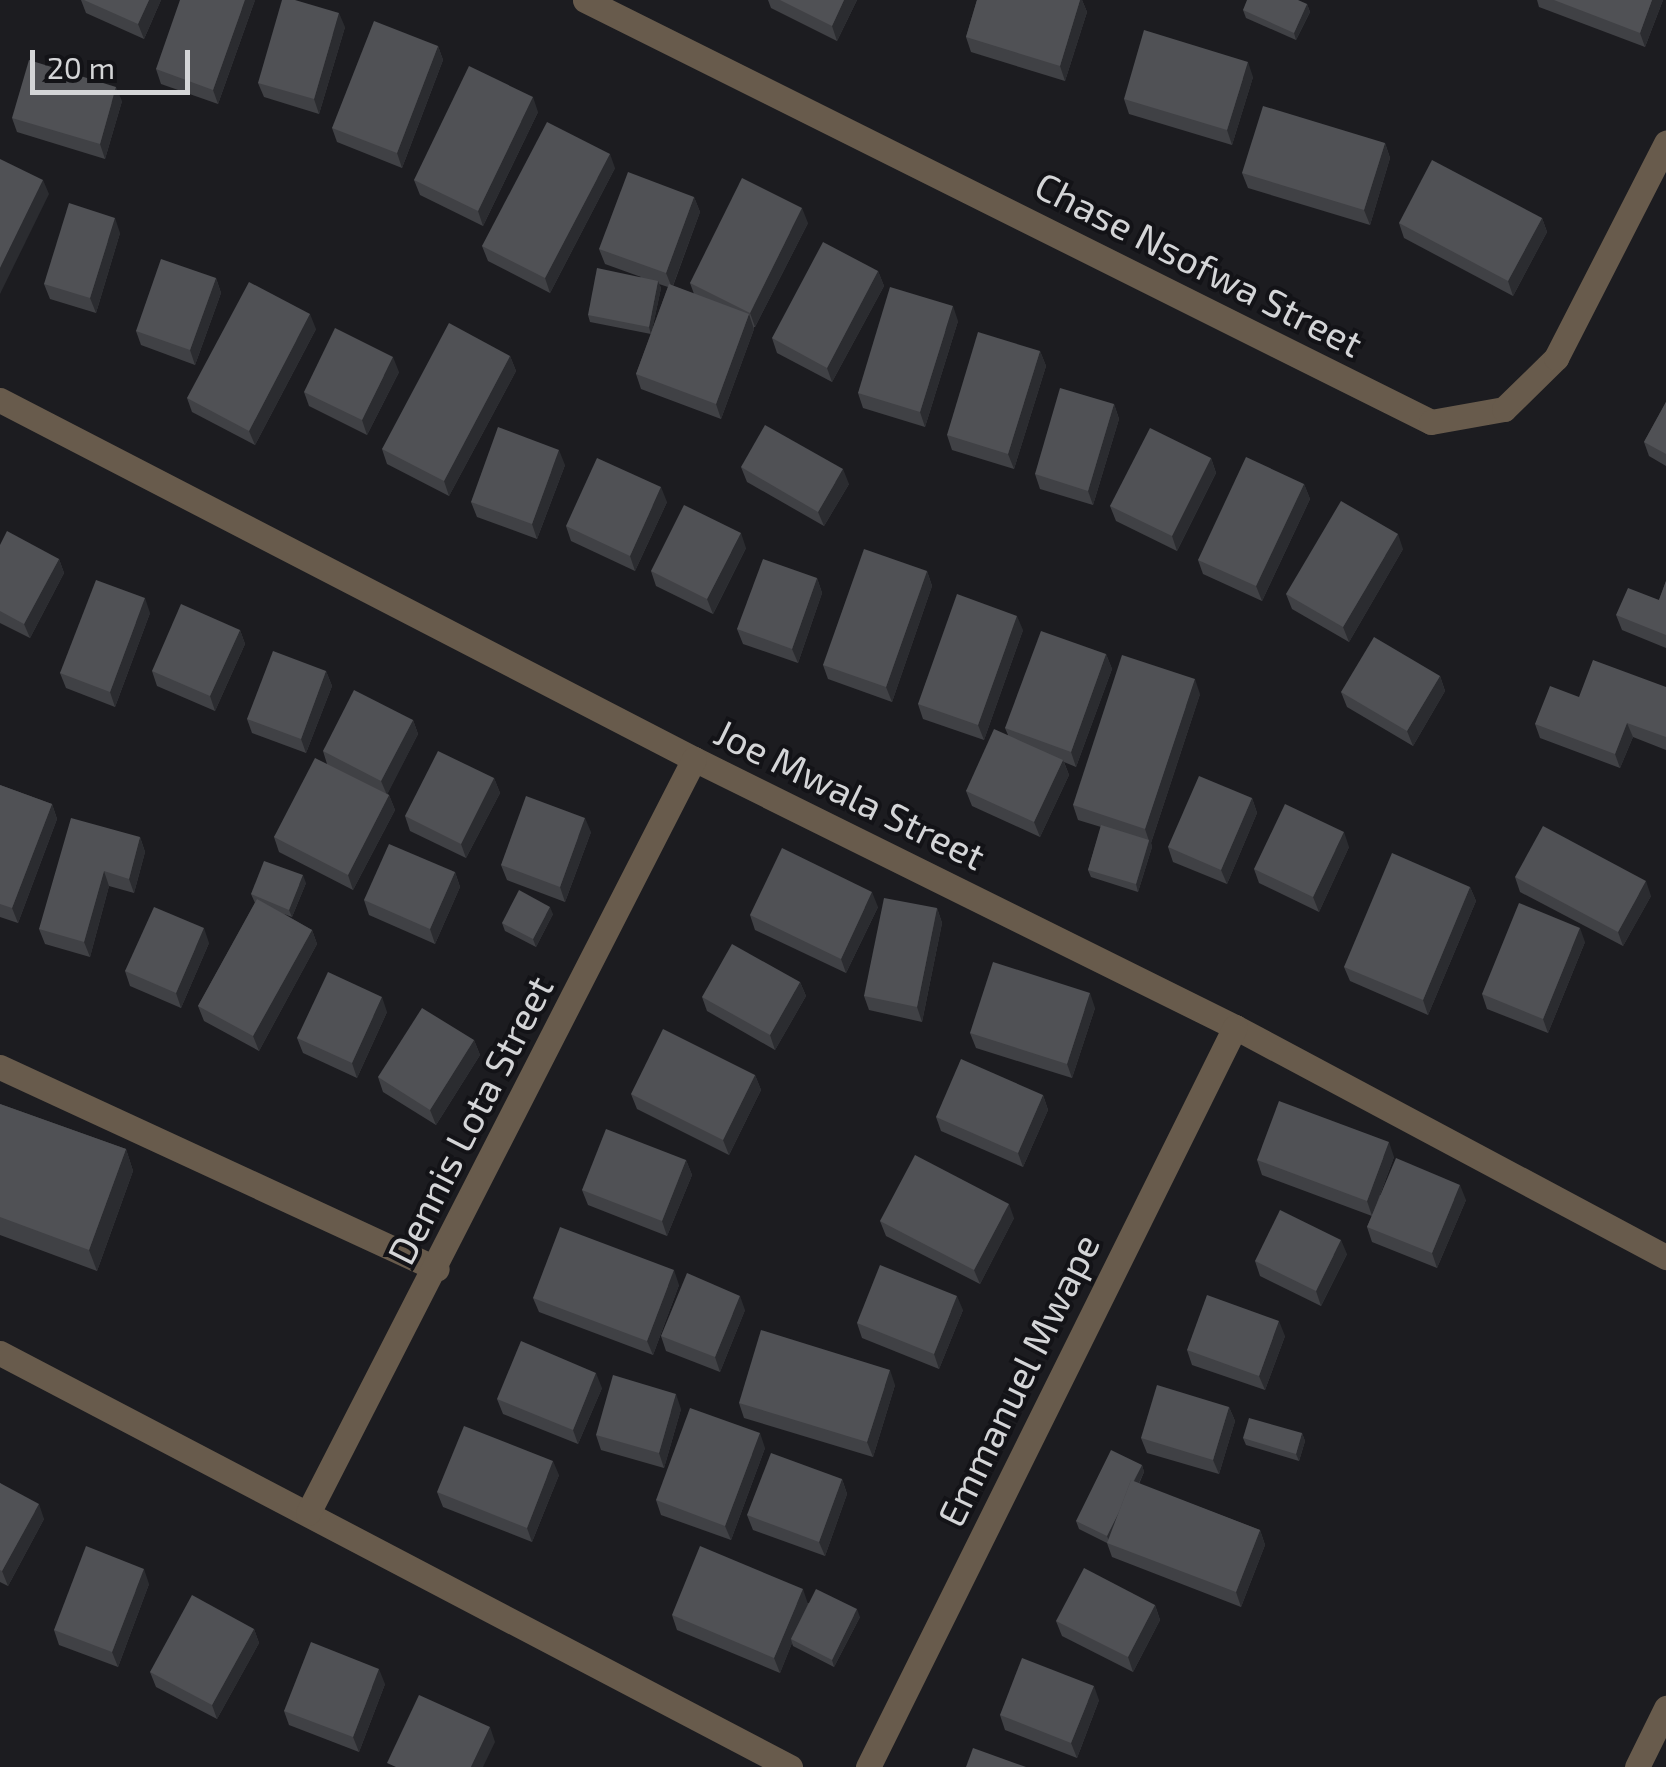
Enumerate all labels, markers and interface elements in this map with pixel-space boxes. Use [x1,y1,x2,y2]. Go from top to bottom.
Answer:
scale bar [35,30,195,92]
text: 20 m [47,49,115,85]
street label: Chase Nsofwa Street [1028,162,1370,366]
street label: Joe Mwala Street [707,709,993,879]
street label: Dennis Lota Street [378,968,562,1272]
street label: Emmanuel Mwape [927,1226,1109,1534]

